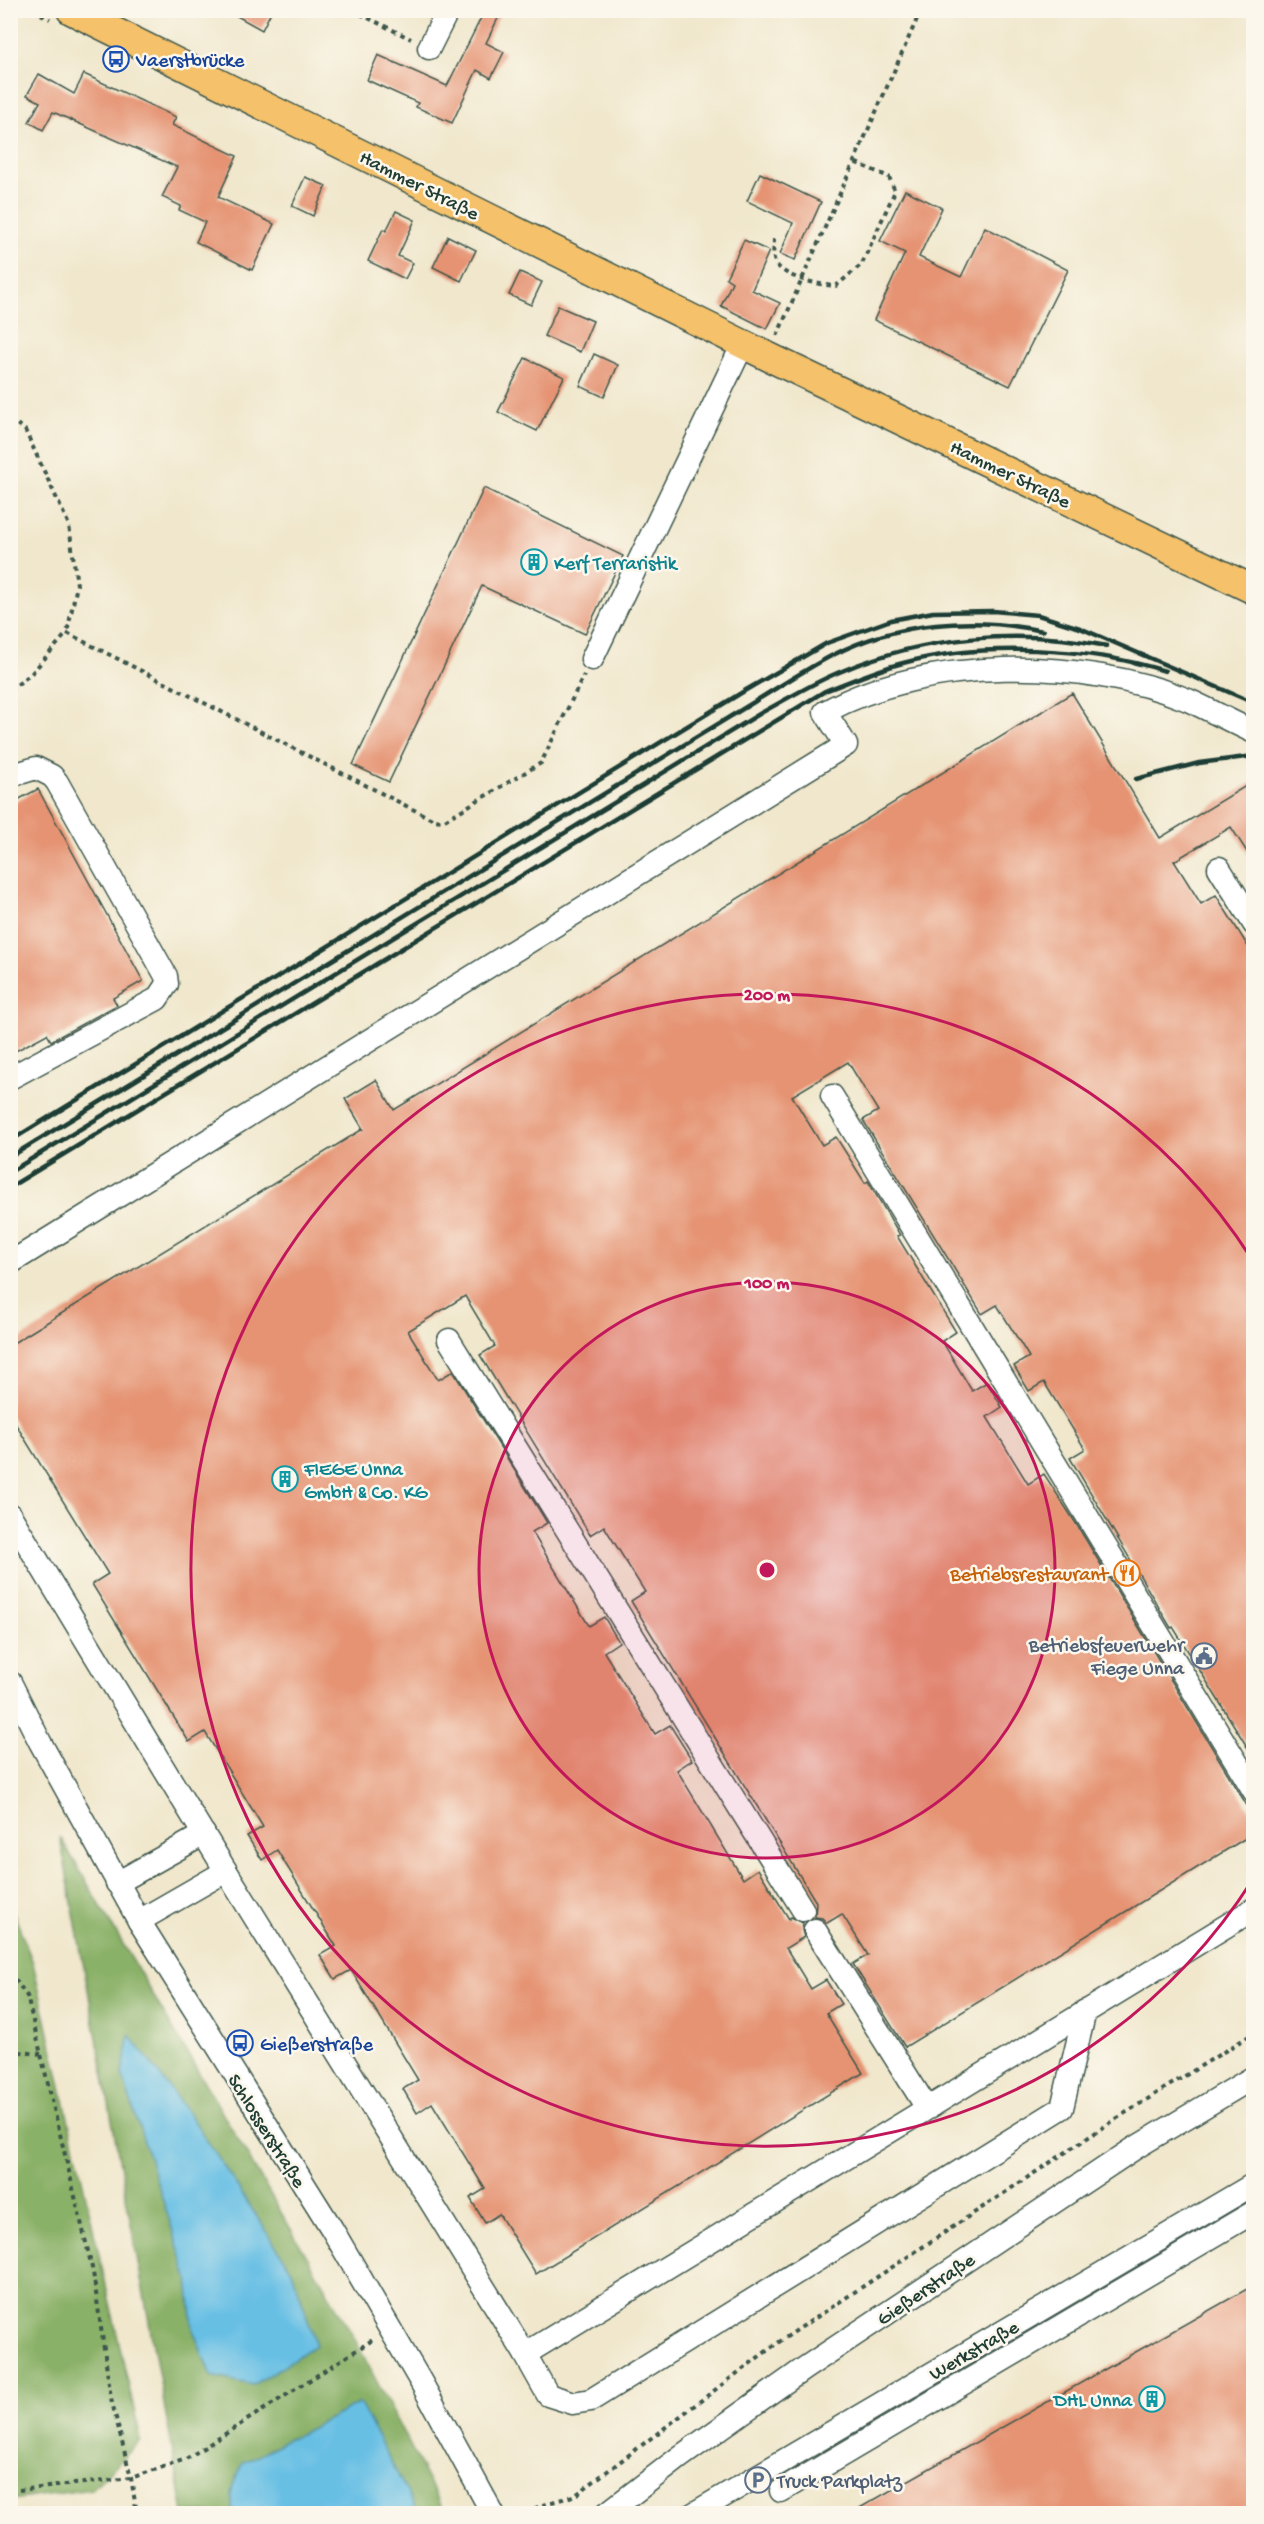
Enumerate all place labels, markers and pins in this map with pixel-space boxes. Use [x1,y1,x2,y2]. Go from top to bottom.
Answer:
bus stop icon: Vaerstbrücke [101,44,131,74]
place label: Vaerstbrücke [135,51,245,74]
building icon: Kerf Terraristik [519,547,549,577]
place label: Kerf Terraristik [554,554,679,577]
place label: FIEGE Unna GmbH & Co. KG [303,1460,429,1506]
building icon: FIEGE Unna GmbH & Co. KG [270,1464,300,1494]
restaurant icon: Betriebsrestaurant [1112,1558,1142,1588]
centre of rings [757,1560,777,1580]
place label: Betriebsrestaurant [949,1565,1110,1588]
place label: Betriebsfeuerwehr Fiege Unna [1028,1636,1186,1682]
public building icon: Betriebsfeuerwehr Fiege Unna [1189,1641,1219,1671]
bus stop icon: Gießerstraße [225,2028,255,2058]
place label: Gießerstraße [260,2035,374,2058]
building icon: DHL Unna [1137,2384,1167,2414]
place label: DHL Unna [1052,2391,1133,2414]
parking icon: Truck Parkplatz [743,2465,773,2495]
place label: Truck Parkplatz [776,2472,903,2495]

